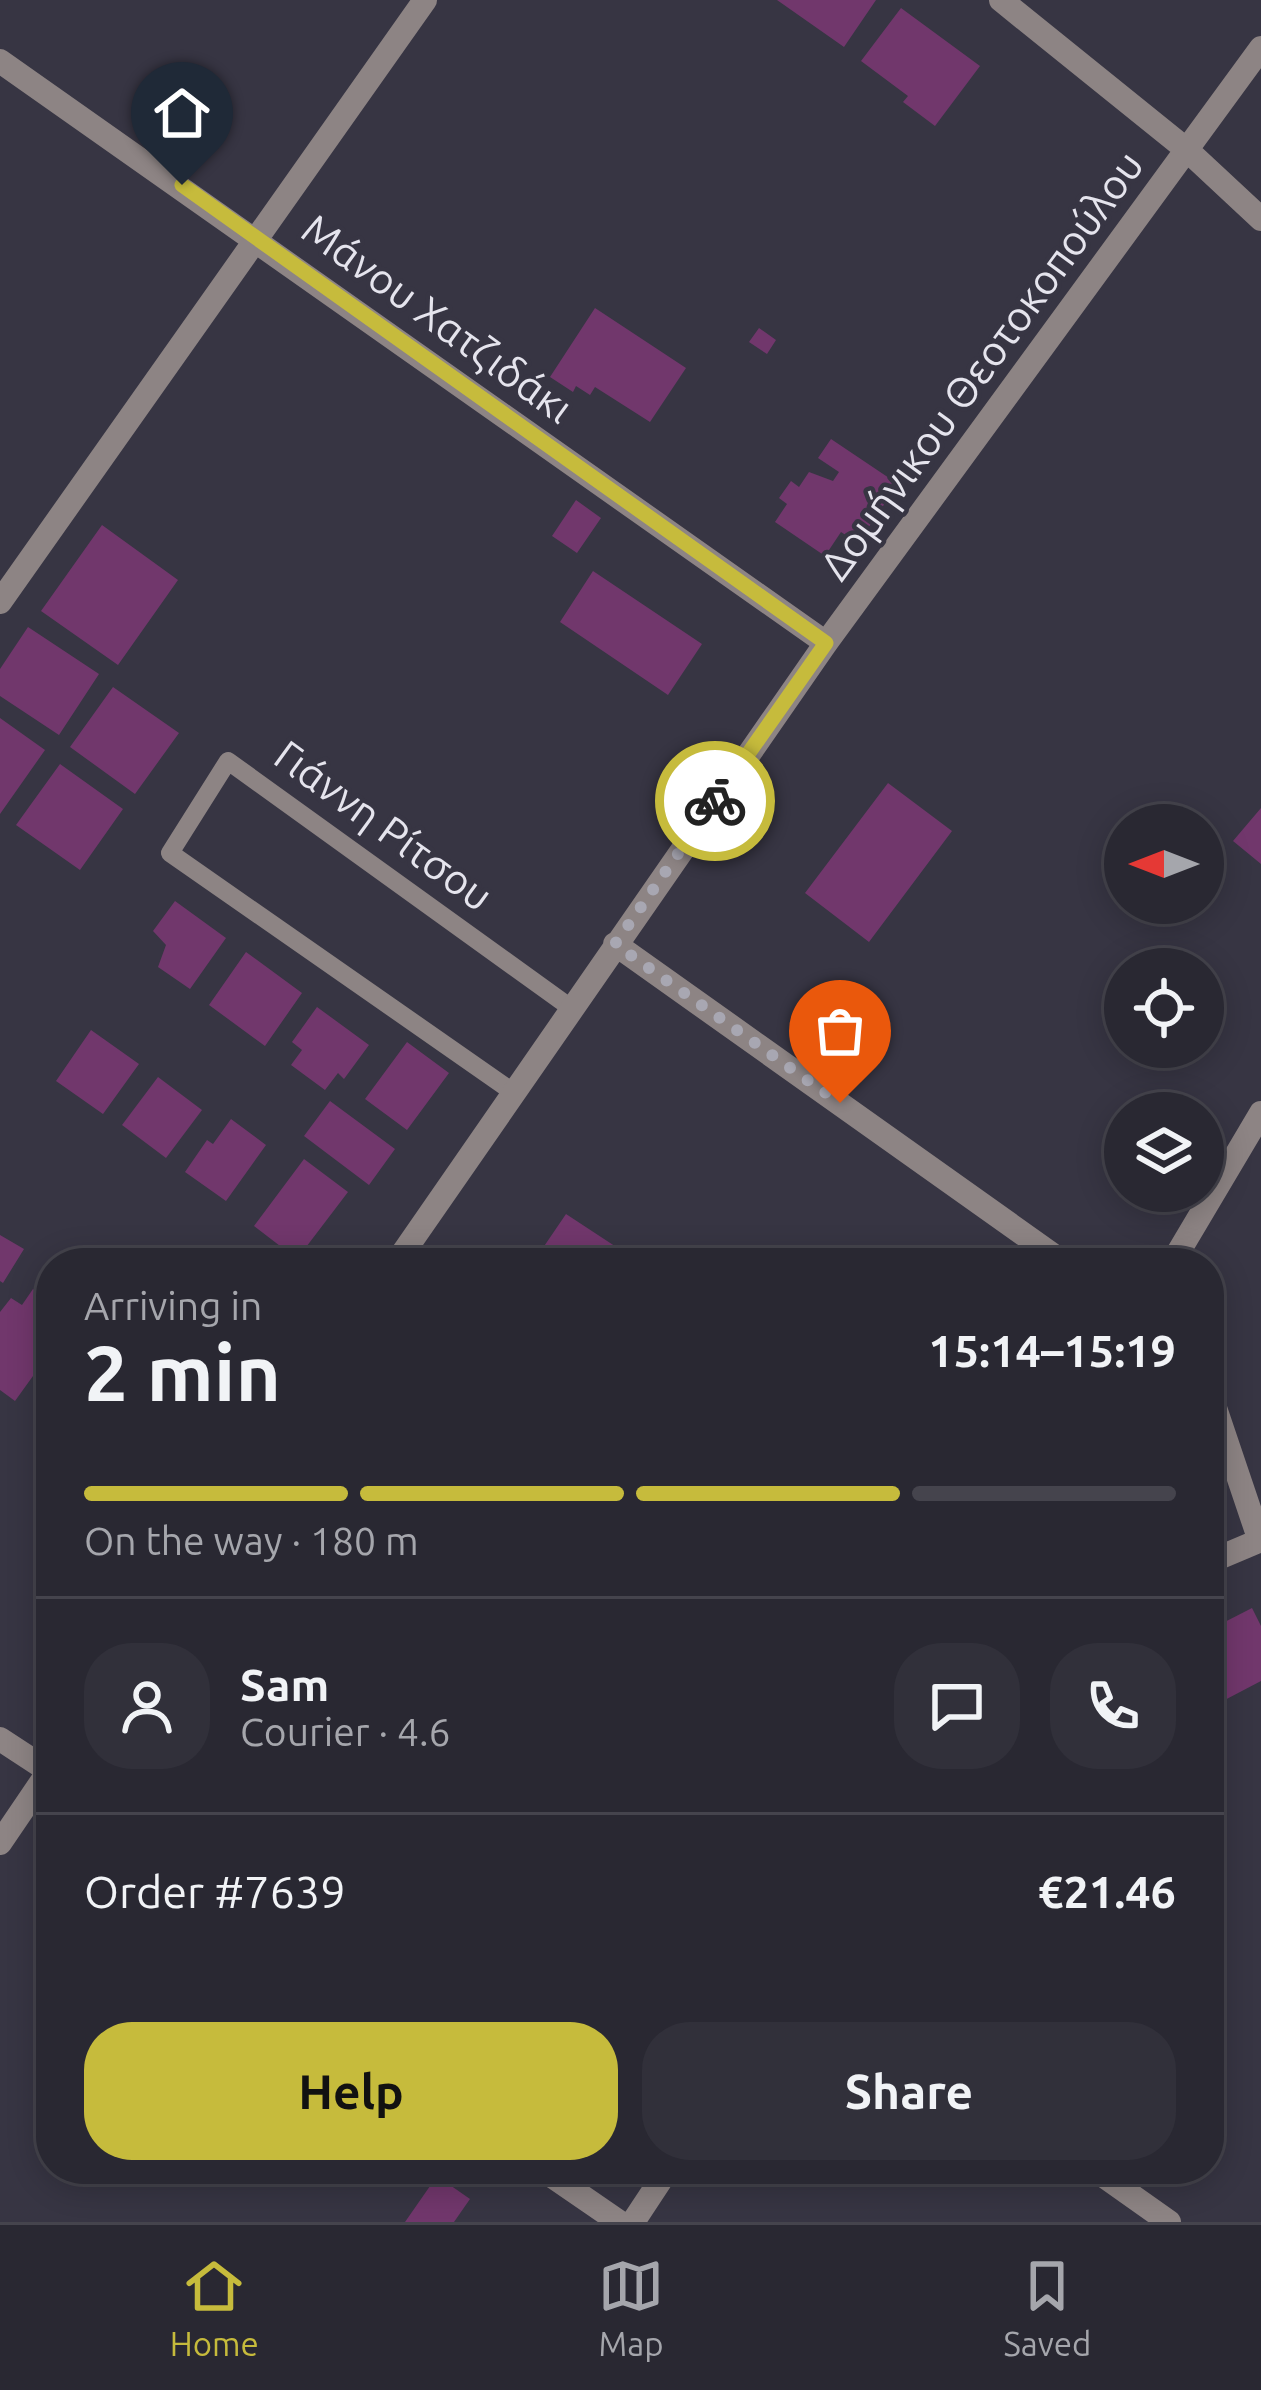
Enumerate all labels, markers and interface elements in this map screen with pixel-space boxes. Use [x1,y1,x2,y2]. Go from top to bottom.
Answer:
pin [131,62,233,185]
icon: home [149,80,215,146]
street label: Δομήνικου Θεοτοκοπούλου [810,142,1152,588]
street label: Μάνου Χατζιδάκι [294,204,582,432]
street label: Γιάννη Ρίτσου [266,731,502,919]
courier [655,741,775,861]
icon: bike [682,768,748,834]
north arrow [1104,804,1224,924]
map controls [1104,804,1224,1212]
button: locate [1104,948,1224,1068]
pin [789,980,891,1103]
icon: bag [807,998,873,1064]
button: layers [1104,1092,1224,1212]
text: Arriving in [84,1284,262,1327]
text: 15:14–15:19 [928,1325,1176,1376]
text: 2 min [84,1328,281,1416]
text: On the way · 180 m [84,1519,419,1562]
button: person [84,1643,210,1769]
button: chat [894,1643,1020,1769]
button: phone [1050,1643,1176,1769]
text: Sam [240,1659,329,1710]
text: Courier · 4.6 [240,1710,451,1753]
text: Order #7639 [84,1866,346,1917]
text: €21.46 [1038,1866,1176,1917]
button: Help [84,2022,618,2160]
button: Share [642,2022,1176,2160]
tab: Home [170,2253,259,2362]
tab: Map [598,2253,664,2362]
tab: Saved [1003,2253,1091,2362]

